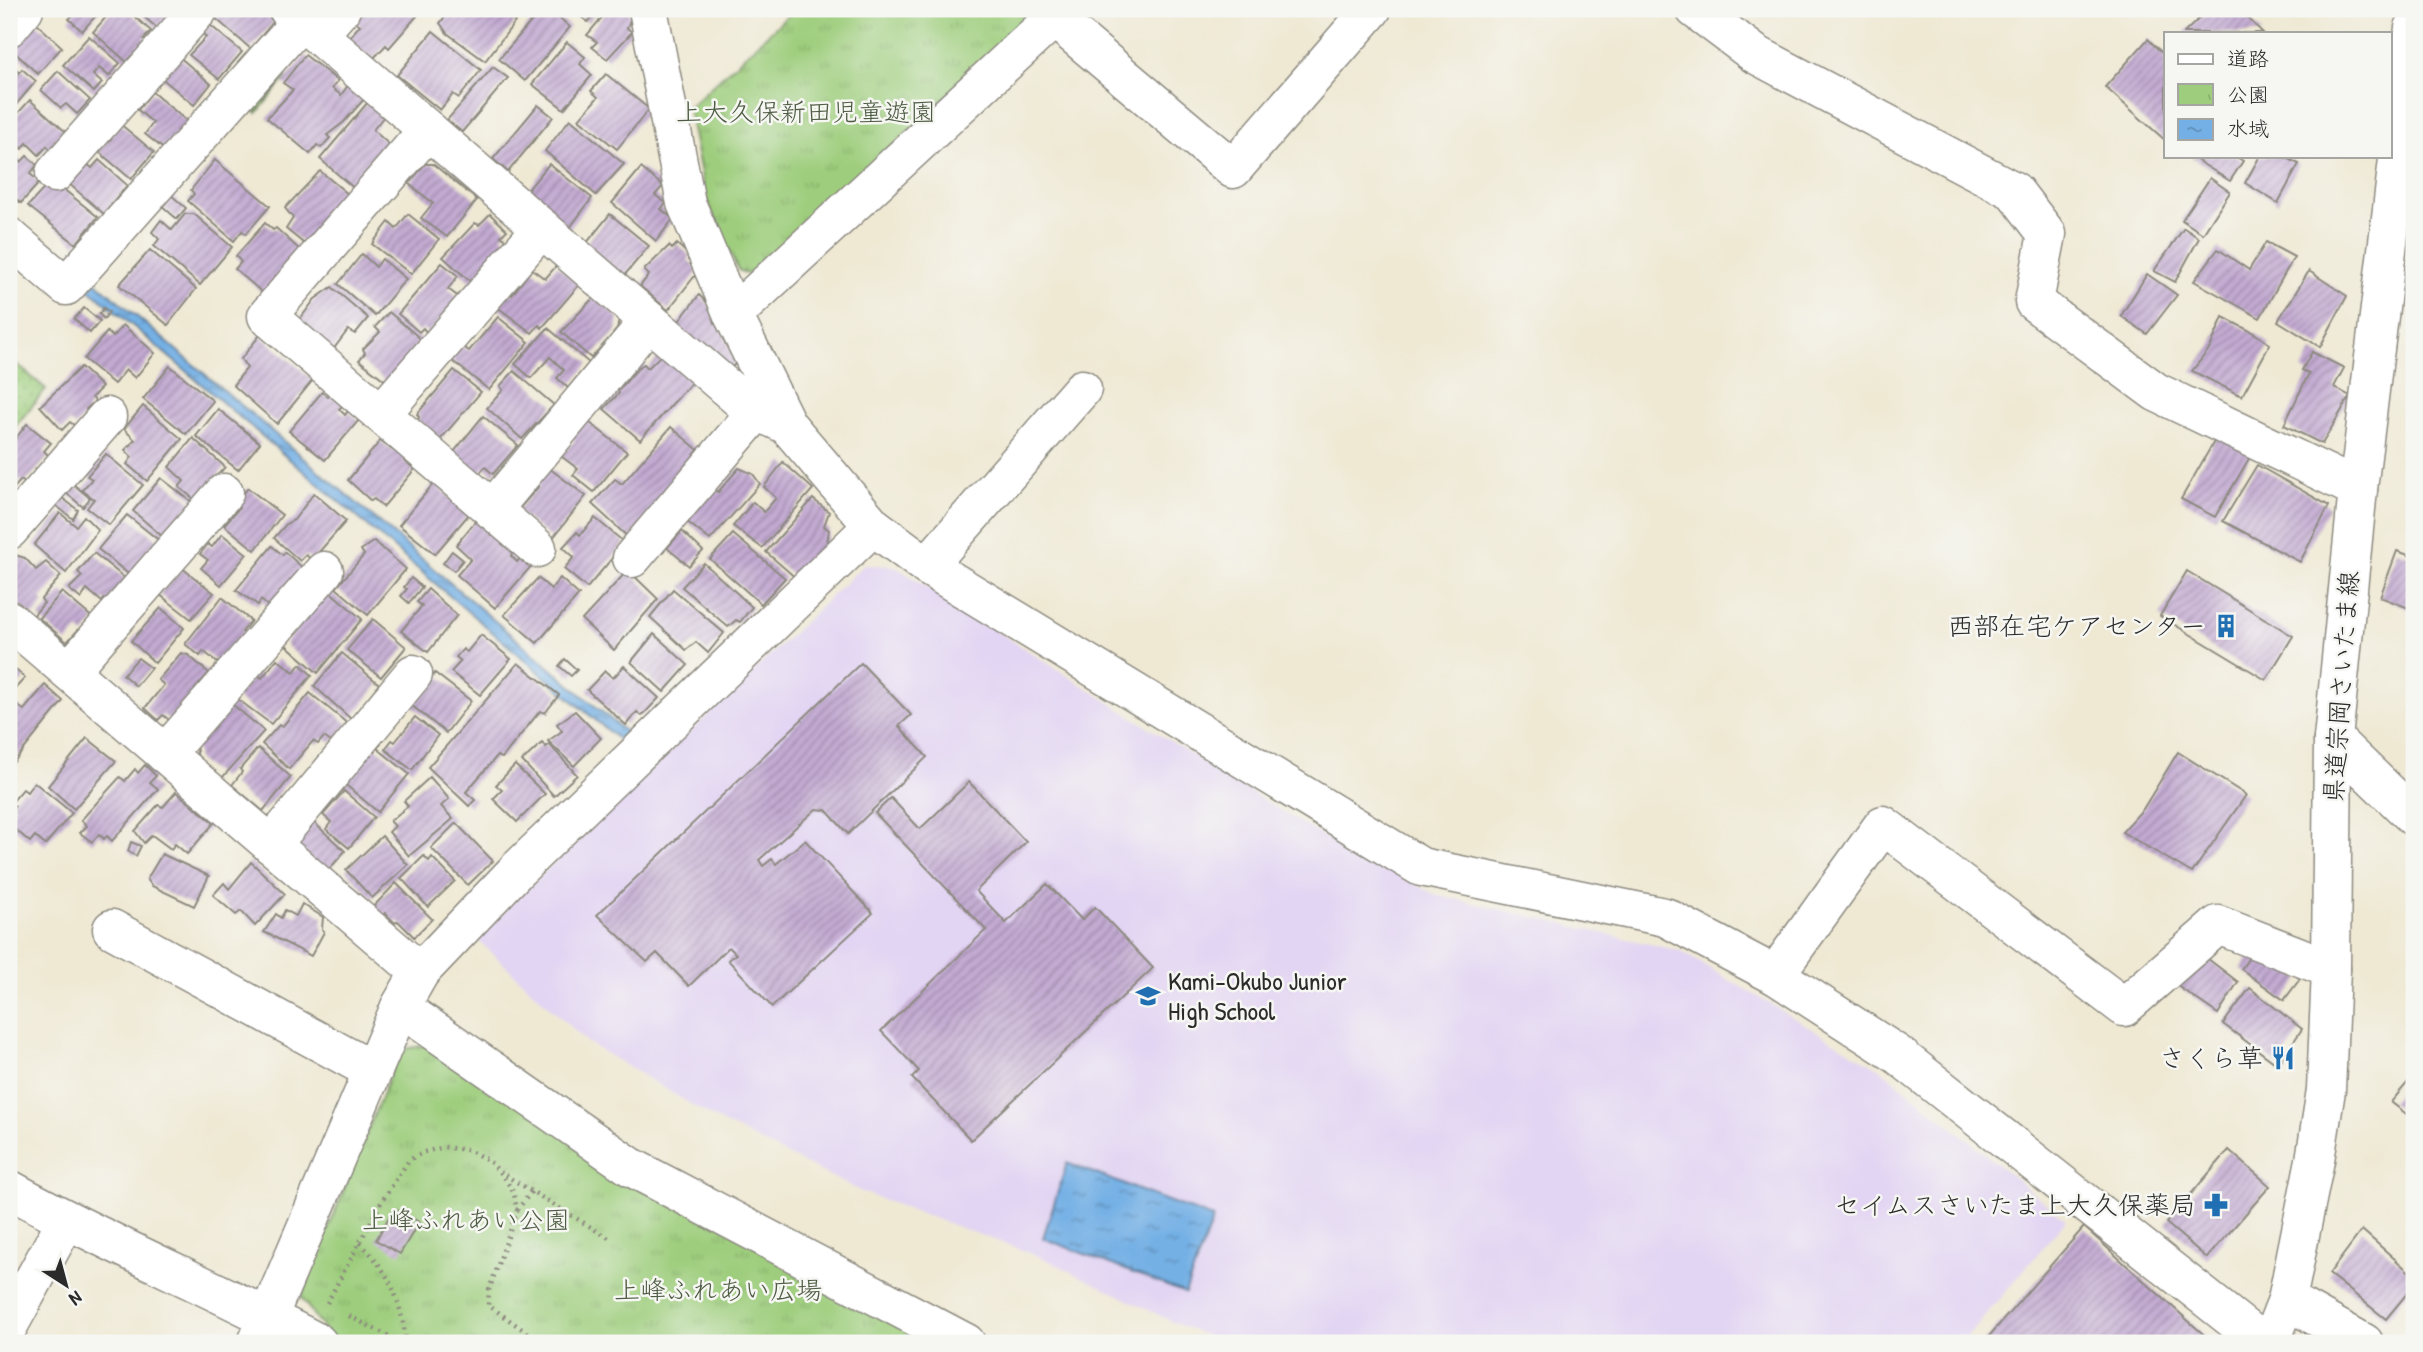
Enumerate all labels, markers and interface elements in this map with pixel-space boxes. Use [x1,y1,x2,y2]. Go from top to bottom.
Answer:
legend [2164,32,2392,158]
text: 道路 [2227,44,2269,73]
text: 公園 [2227,80,2269,109]
park label: 上大久保新田児童遊園 [676,94,936,129]
text: 水域 [2227,114,2269,143]
street label: 県道宗岡さいたま線 [2315,570,2366,804]
place label: 西部在宅ケアセンター [1948,608,2206,643]
building icon: 西部在宅ケアセンター [2212,612,2240,640]
place label: Kami-Okubo Junior High School [1168,963,1347,1028]
school or university icon: Kami-Okubo Junior High School [1134,982,1162,1010]
place label: さくら草 [2159,1040,2263,1075]
restaurant icon: さくら草 [2269,1044,2297,1072]
place label: セイムスさいたま上大久保薬局 [1834,1187,2196,1222]
pharmacy icon: セイムスさいたま上大久保薬局 [2202,1191,2230,1219]
park label: 上峰ふれあい公園 [362,1202,570,1237]
north arrow [32,1250,102,1320]
park label: 上峰ふれあい広場 [614,1272,822,1307]
text: N [64,1285,88,1312]

